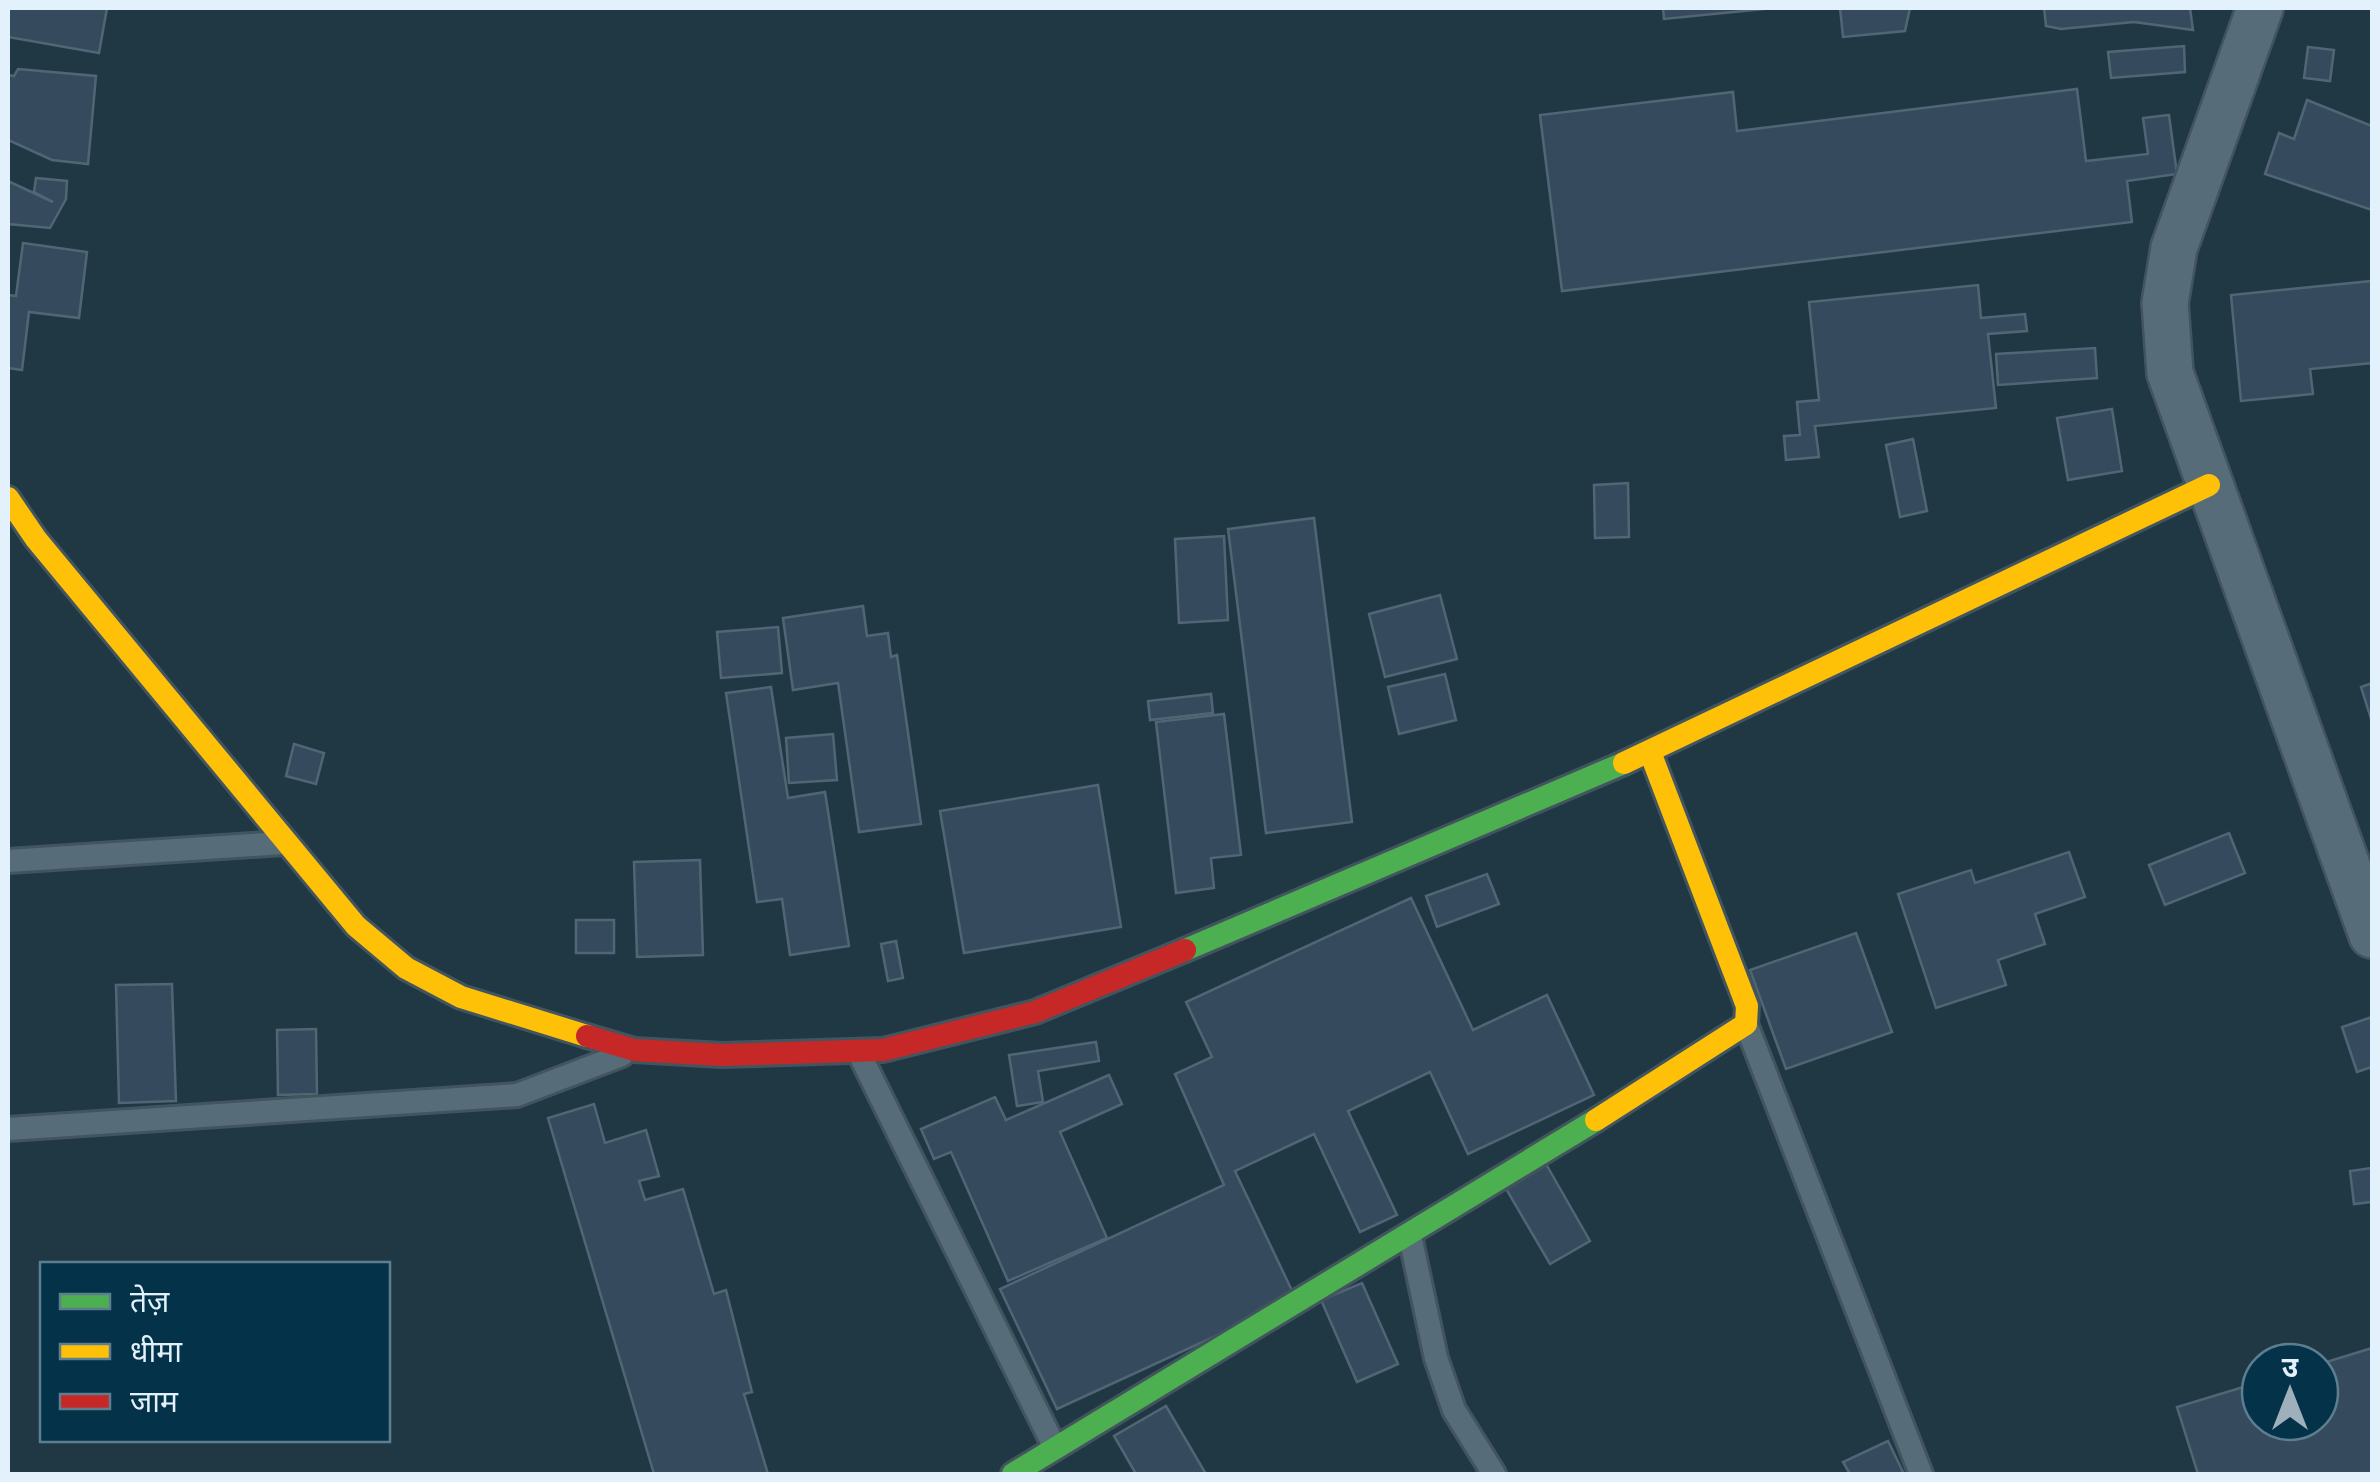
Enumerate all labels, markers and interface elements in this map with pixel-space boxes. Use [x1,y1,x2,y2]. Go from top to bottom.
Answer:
legend [40,1262,390,1442]
text: तेज़ [130,1284,170,1318]
text: धीमा [130,1334,183,1368]
north arrow [2240,1342,2340,1442]
text: उ [2282,1351,2299,1383]
text: जाम [130,1384,179,1418]

